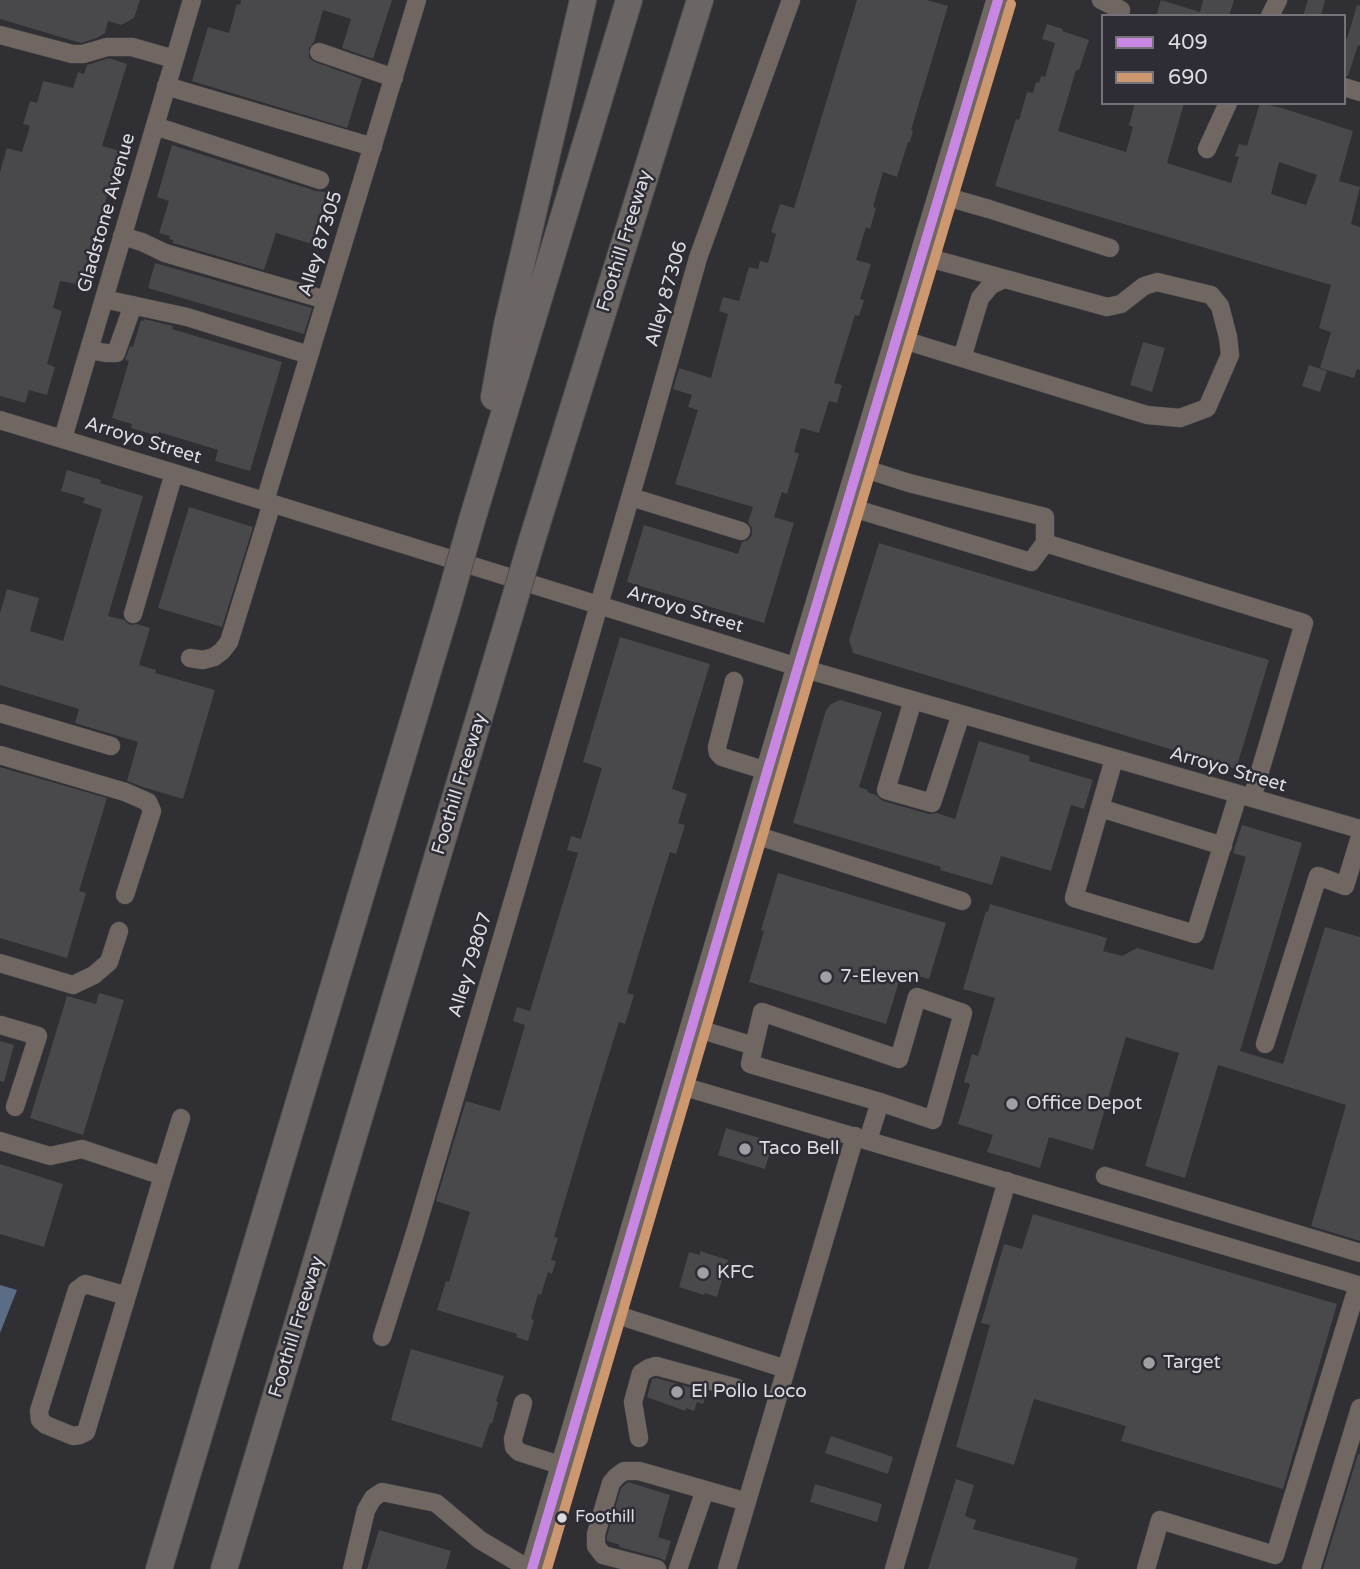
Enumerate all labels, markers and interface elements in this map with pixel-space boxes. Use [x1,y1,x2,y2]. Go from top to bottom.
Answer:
legend [1101,14,1346,105]
text: 409 [1168,30,1208,55]
text: 690 [1168,65,1208,90]
street label: Gladstone Avenue [73,131,141,295]
street label: Foothill Freeway [593,167,657,315]
street label: Alley 87305 [294,189,348,299]
street label: Alley 87306 [641,238,693,350]
street label: Arroyo Street [82,412,204,470]
street label: Arroyo Street [624,581,746,639]
street label: Foothill Freeway [428,710,492,858]
street label: Arroyo Street [1167,742,1289,798]
street label: Alley 79807 [444,910,498,1020]
place label: 7-Eleven [840,966,919,988]
marker: 7-Eleven [818,969,834,985]
place label: Office Depot [1026,1093,1142,1115]
marker: Office Depot [1004,1096,1020,1112]
place label: Taco Bell [759,1138,840,1160]
marker: Taco Bell [737,1141,753,1157]
street label: Foothill Freeway [265,1253,329,1401]
place label: KFC [717,1262,754,1284]
marker: KFC [695,1265,711,1281]
place label: Target [1163,1352,1221,1374]
marker: Target [1141,1355,1157,1371]
place label: El Pollo Loco [691,1381,807,1403]
marker: El Pollo Loco [669,1384,685,1400]
place label: Foothill [575,1508,635,1528]
marker: Foothill [555,1511,569,1525]

